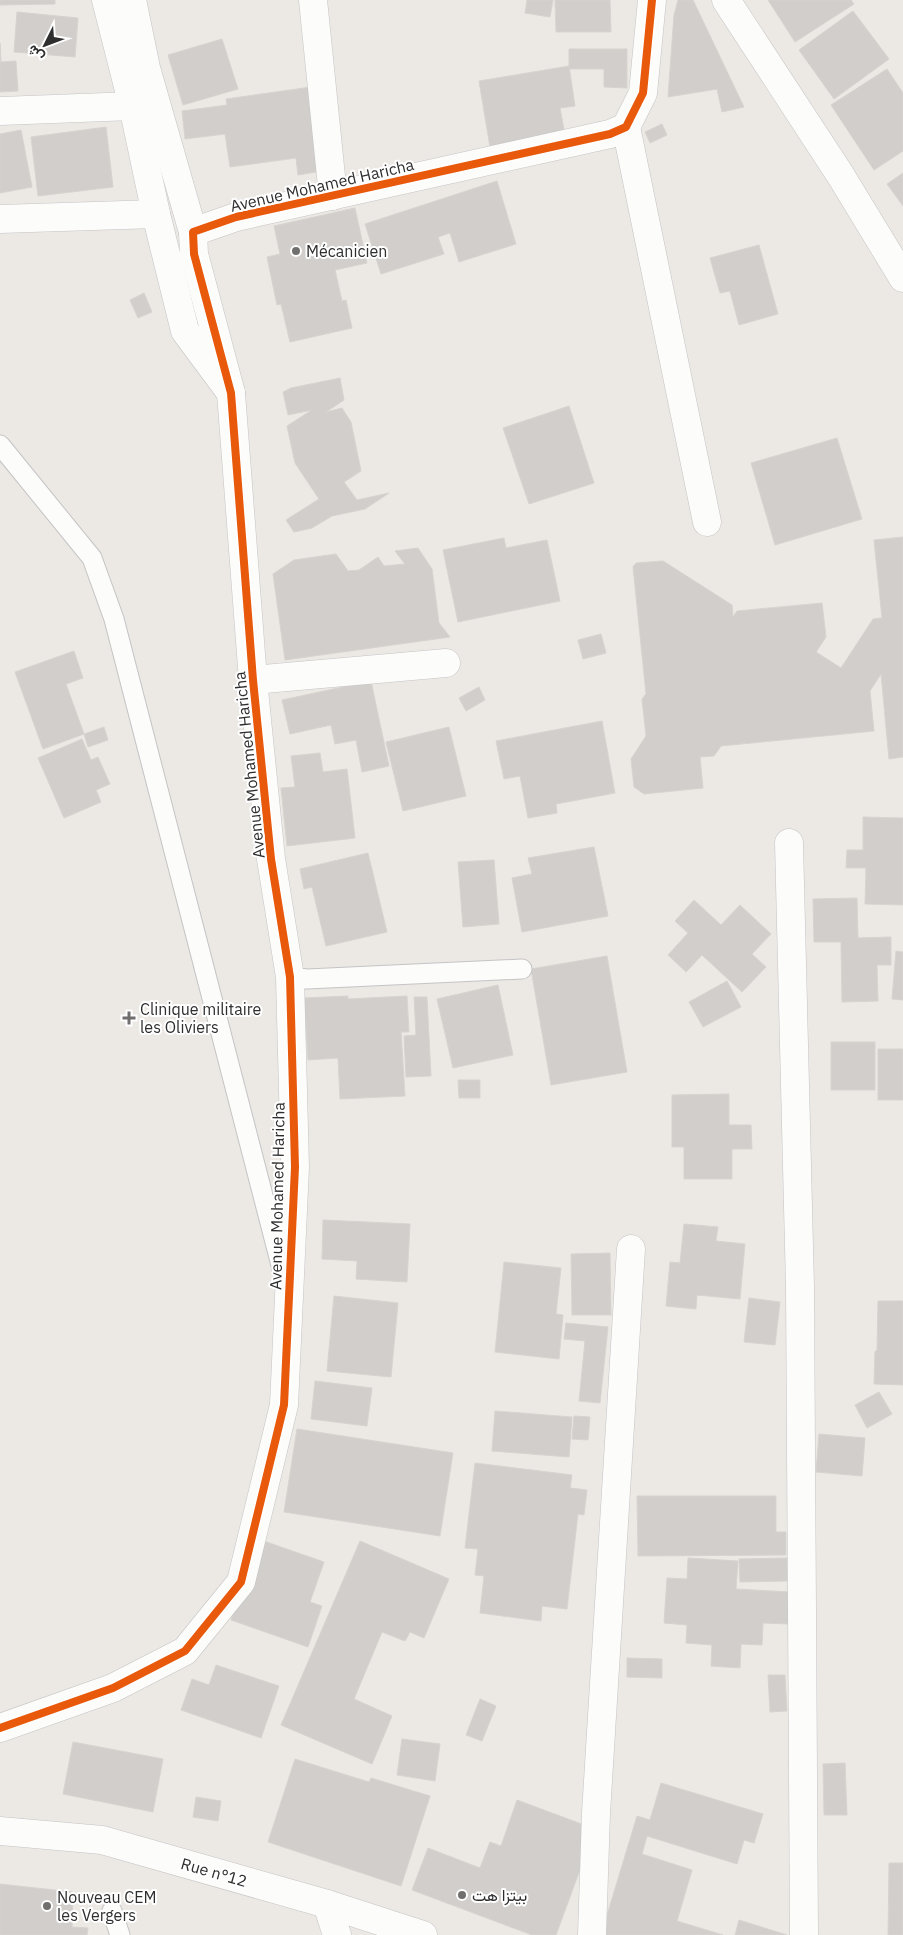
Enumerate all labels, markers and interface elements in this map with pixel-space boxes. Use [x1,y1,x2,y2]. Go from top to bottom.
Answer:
north arrow [20,20,70,70]
text: ش [23,41,48,66]
street label: Avenue Mohamed Haricha [228,154,416,216]
place label: Mécanicien [306,241,387,261]
marker: Mécanicien [290,245,302,257]
street label: Avenue Mohamed Haricha [229,670,269,860]
place label: Clinique militaire les Oliviers [140,999,262,1037]
marker: Clinique militaire les Oliviers [122,1011,136,1025]
street label: Avenue Mohamed Haricha [265,1101,289,1290]
street label: Rue n°12 [179,1853,249,1891]
place label: بيتزا هت [472,1885,527,1906]
place label: Nouveau CEM les Vergers [57,1887,157,1925]
marker: بيتزا هت [456,1889,468,1901]
marker: Nouveau CEM les Vergers [41,1900,53,1912]

